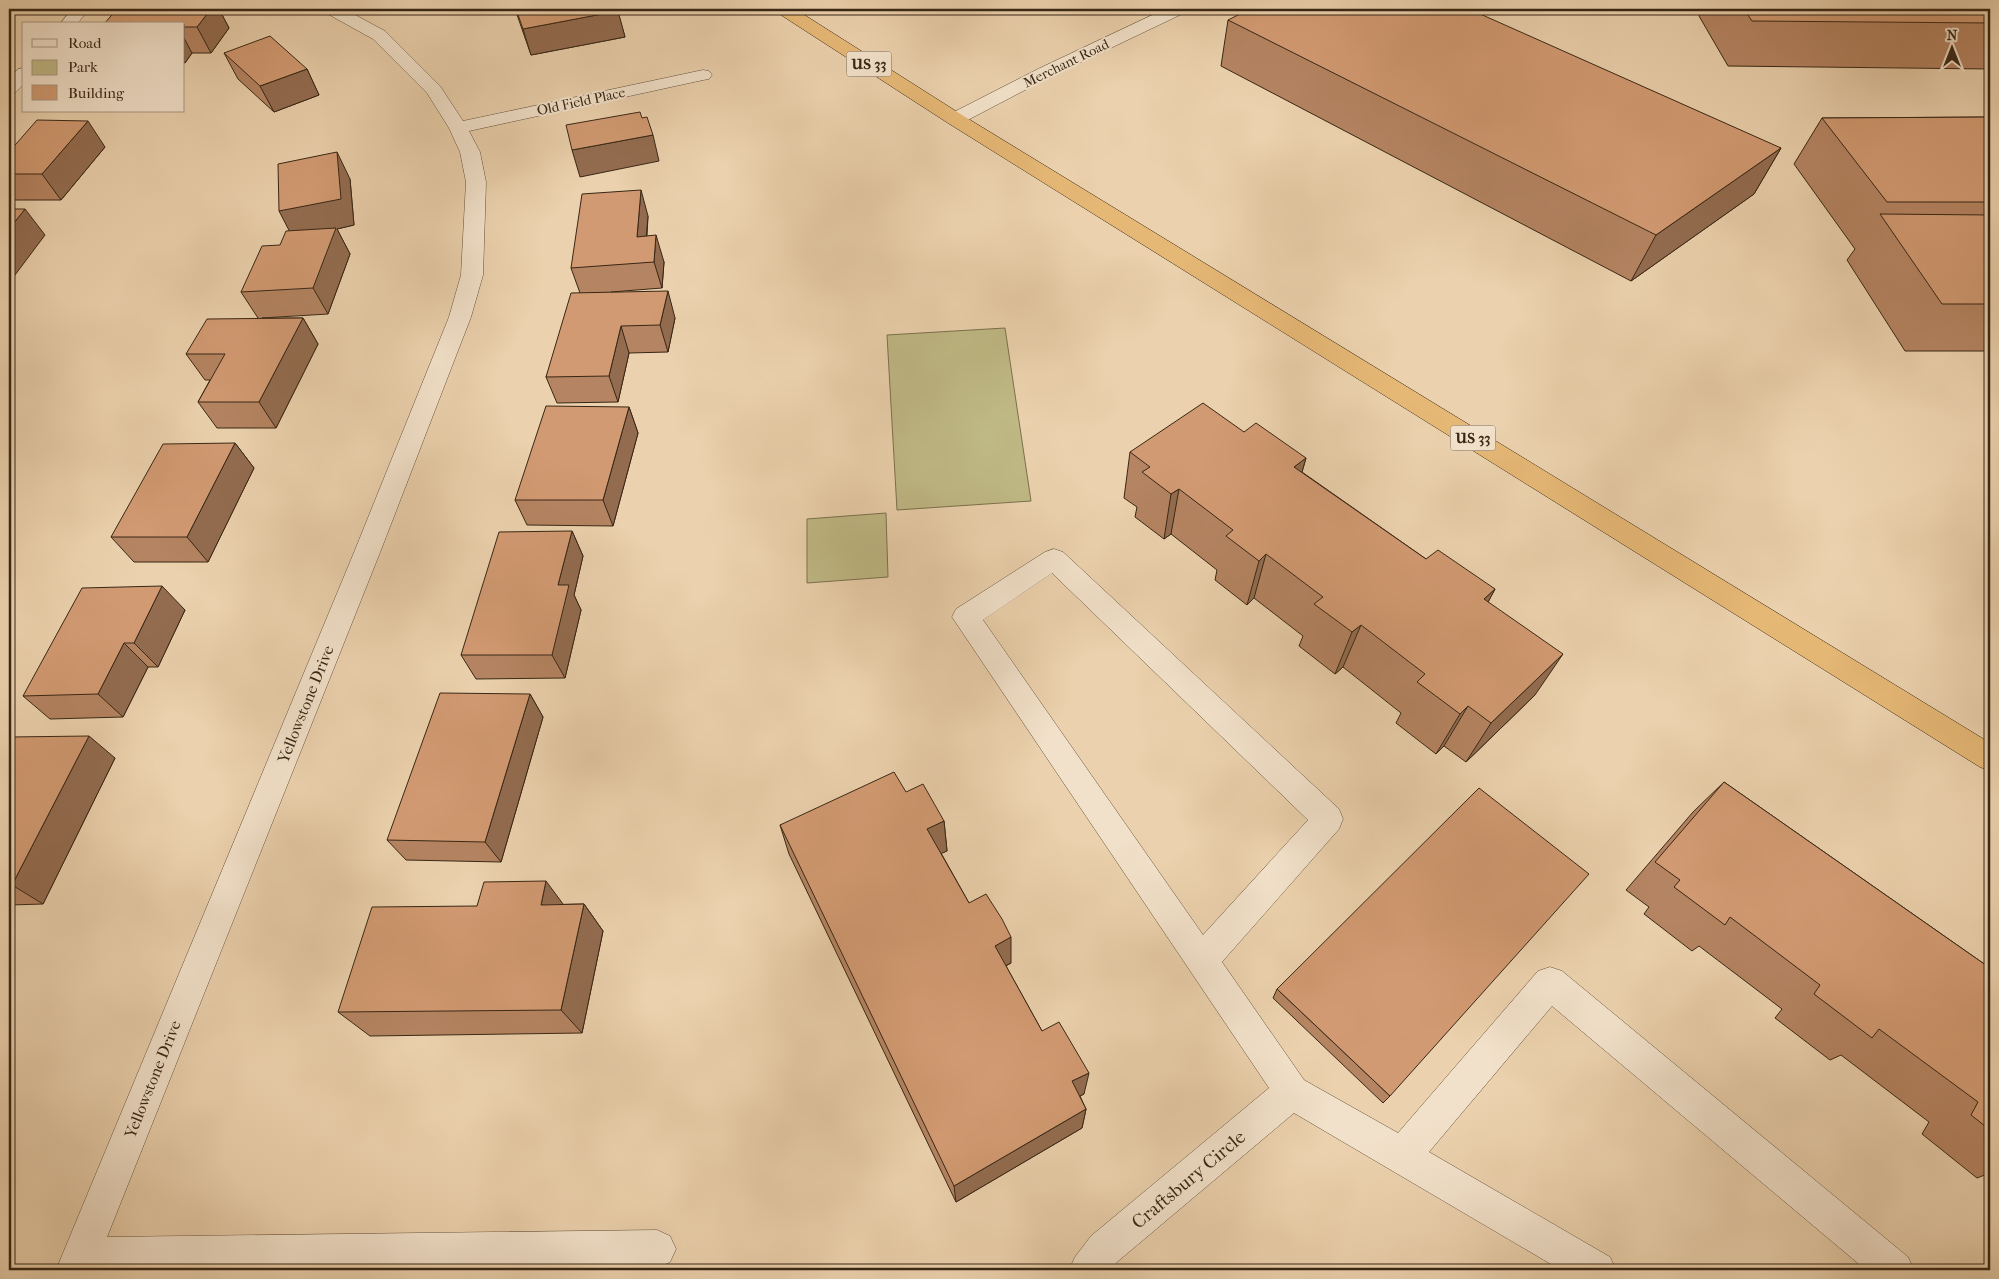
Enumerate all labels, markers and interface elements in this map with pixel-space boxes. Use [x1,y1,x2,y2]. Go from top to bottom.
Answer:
legend [22,22,185,112]
north arrow [1926,22,1976,72]
text: N [1947,27,1958,44]
text: Road [68,34,102,52]
street label: Merchant Road [1021,35,1112,92]
road number: US 33 [846,52,892,76]
text: Park [68,58,98,76]
text: Building [68,84,125,102]
street label: Old Field Place [535,84,627,119]
road number: US 33 [1450,426,1496,450]
street label: Yellowstone Drive [273,643,338,767]
street label: Yellowstone Drive [120,1018,185,1142]
street label: Craftsbury Circle [1127,1126,1250,1234]

